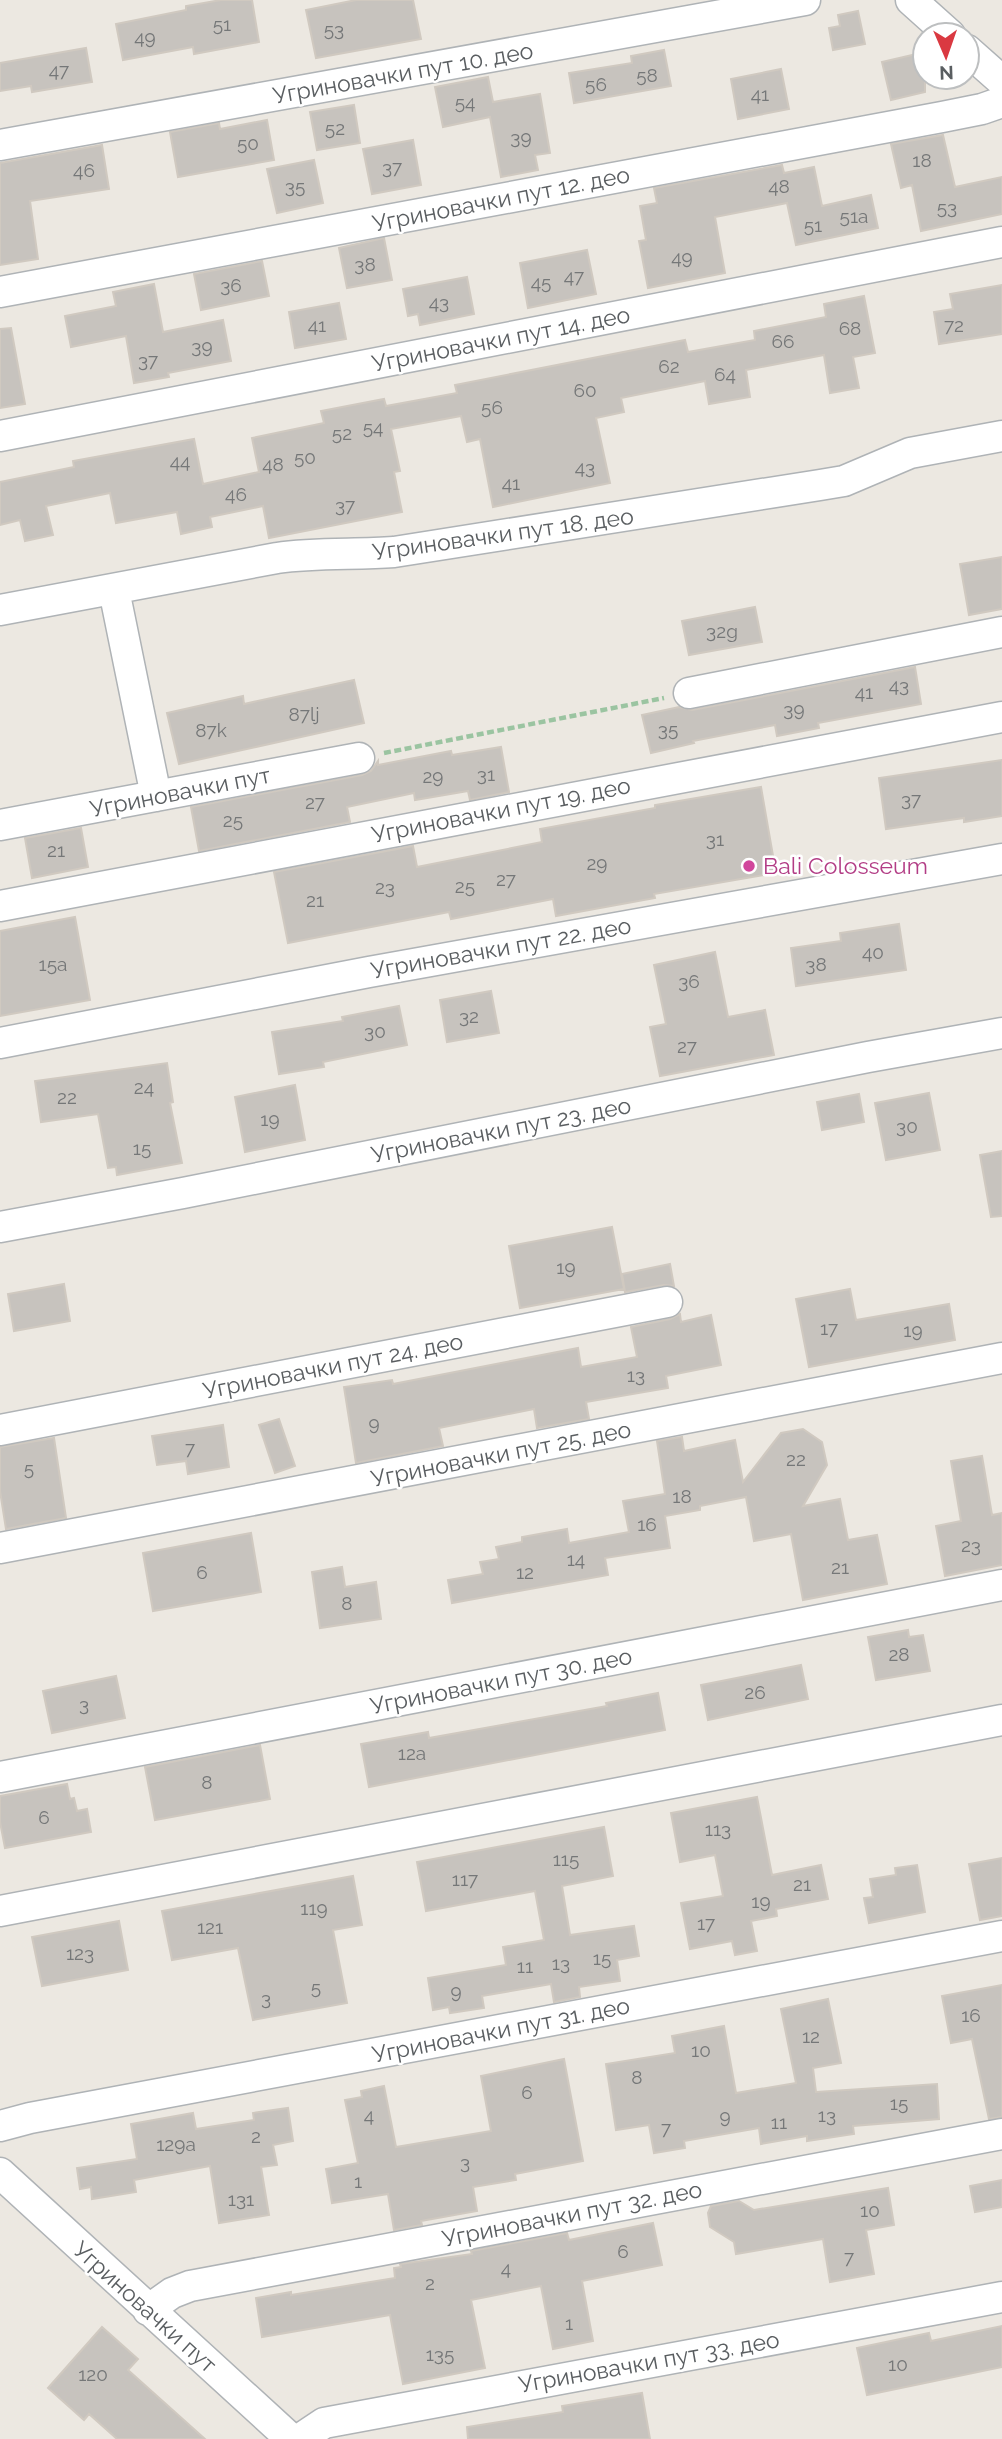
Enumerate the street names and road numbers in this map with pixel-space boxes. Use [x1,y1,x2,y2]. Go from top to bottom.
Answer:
street label: Угриновачки пут 10. део [271,36,535,109]
street label: Угриновачки пут 12. део [370,160,632,237]
street label: Угриновачки пут 14. део [370,300,632,377]
street label: Угриновачки пут 18. део [371,502,635,565]
street label: Угриновачки пут [87,761,272,822]
street label: Угриновачки пут 19. део [369,771,633,848]
street label: Угриновачки пут 22. део [369,911,633,984]
street label: Угриновачки пут 23. део [369,1091,633,1168]
street label: Угриновачки пут 24. део [201,1327,465,1404]
street label: Угриновачки пут 25. део [369,1415,633,1492]
street label: Угриновачки пут 30. део [368,1642,634,1719]
street label: Угриновачки пут 31. део [370,1991,632,2068]
street label: Угриновачки пут 32. део [440,2175,704,2252]
street label: Угриновачки пут [68,2235,222,2378]
street label: Угриновачки пут 33. део [516,2325,781,2398]

